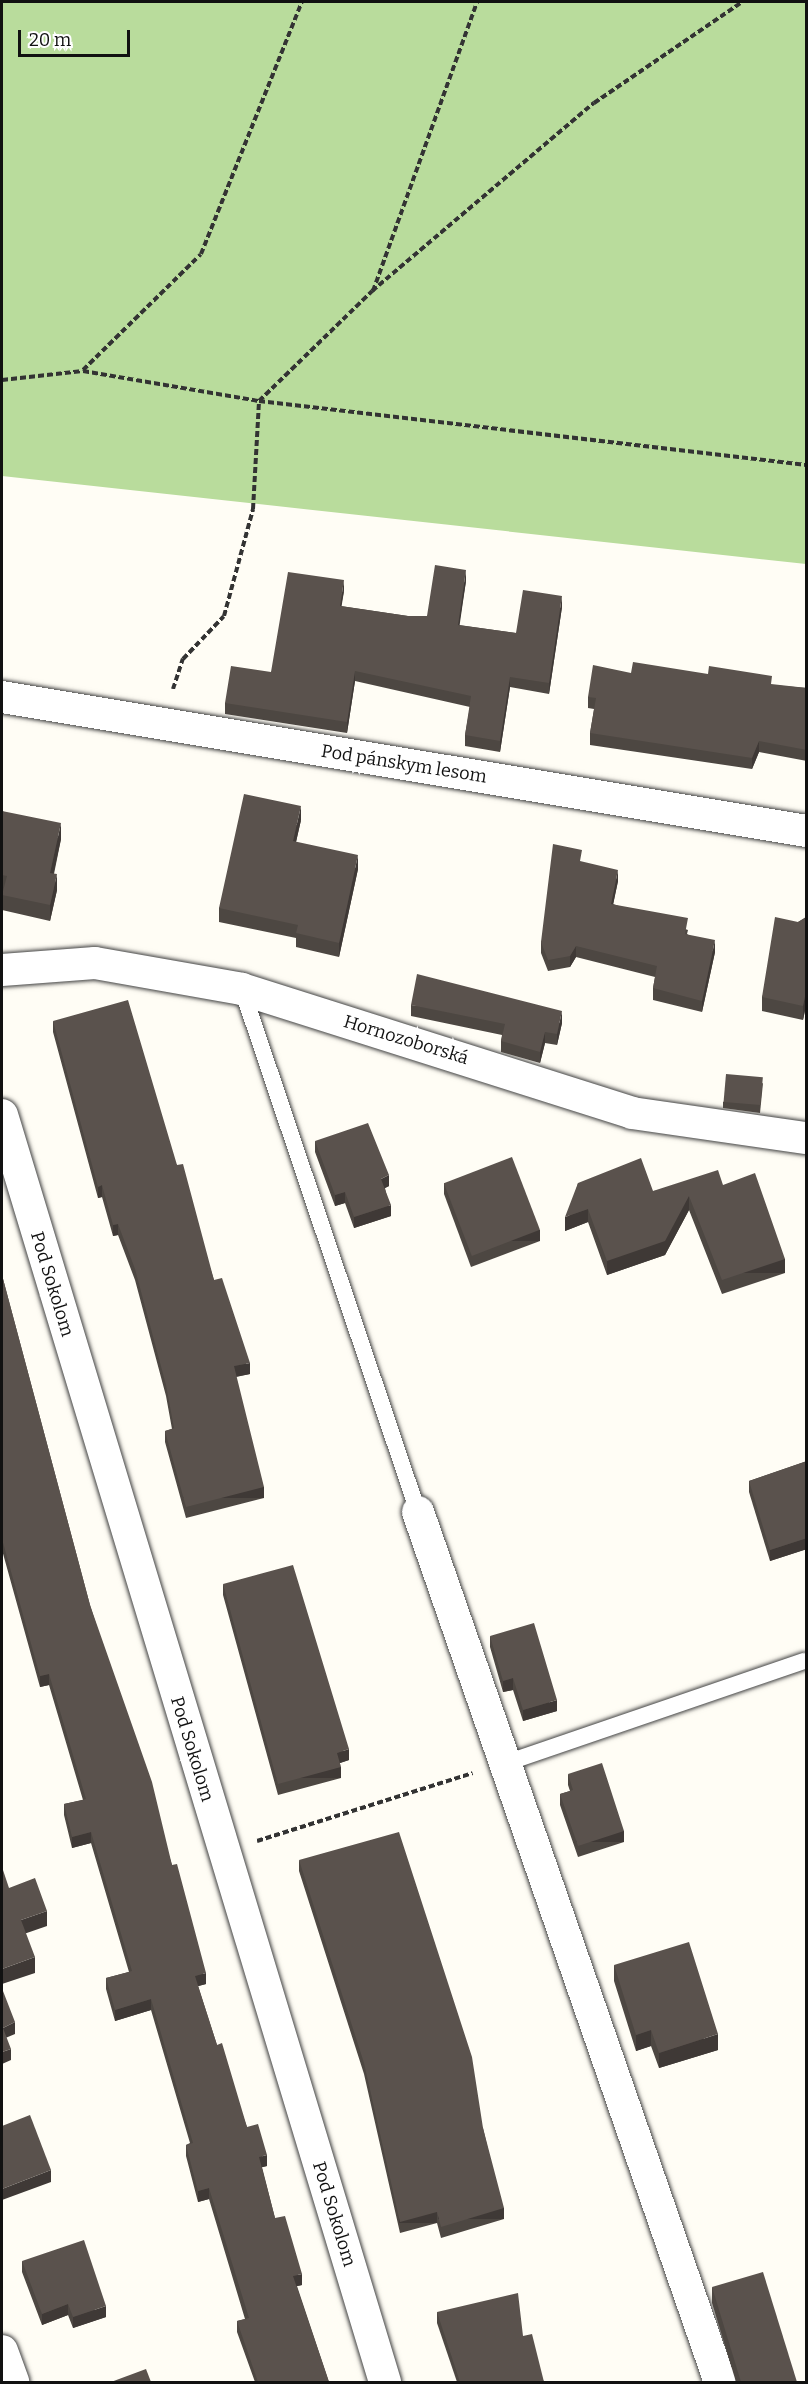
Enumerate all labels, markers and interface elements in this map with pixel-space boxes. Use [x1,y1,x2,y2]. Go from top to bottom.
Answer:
scale bar [21,18,134,56]
text: 20 m [29,29,71,51]
street label: Pod pánskym lesom [320,740,488,788]
street label: Hornozoborská [341,1011,471,1069]
street label: Pod Sokolom [26,1229,78,1339]
street label: Pod Sokolom [166,1694,218,1804]
street label: Pod Sokolom [308,2159,360,2269]

